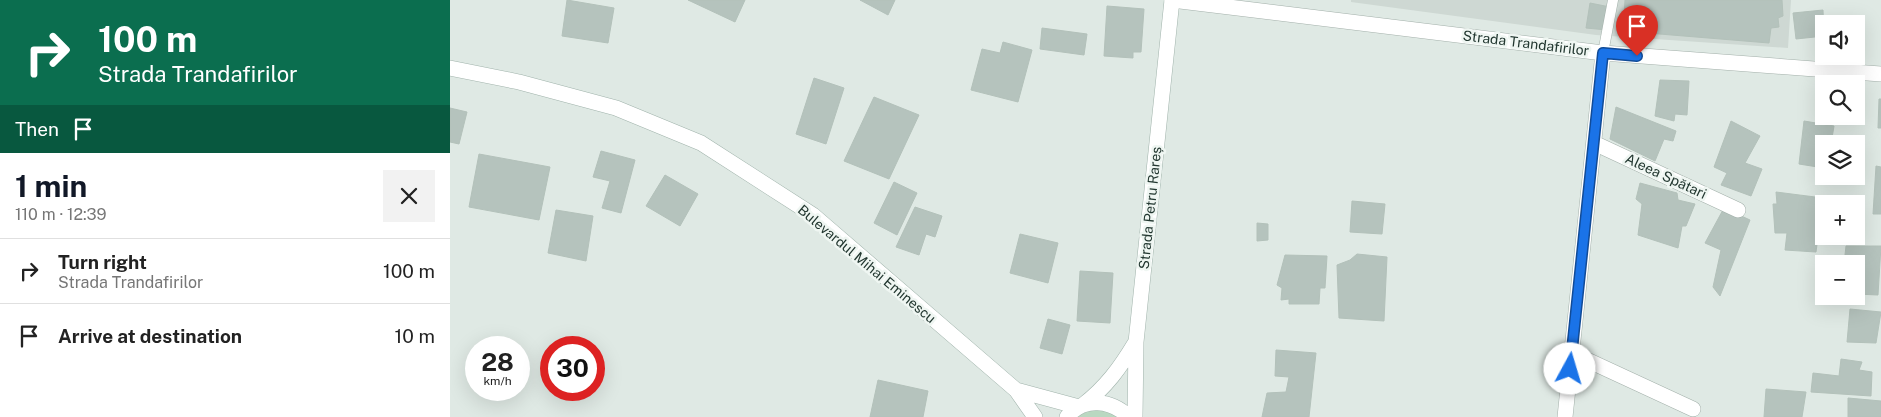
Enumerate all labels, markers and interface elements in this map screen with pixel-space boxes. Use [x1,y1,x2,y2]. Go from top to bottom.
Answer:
pin [1616,5,1658,56]
icon: arrive [1623,12,1651,40]
map controls [1815,15,1865,305]
button: sound [1815,15,1865,65]
text: 100 m [98,19,197,60]
icon: right [15,20,80,85]
street label: Strada Trandafirilor [1462,27,1590,59]
text: Strada Trandafirilor [98,61,298,87]
button: search [1815,75,1865,125]
icon: arrive [69,115,97,143]
text: Then [15,118,59,140]
button: layers [1815,135,1865,185]
street label: Strada Petru Rareș [1136,146,1164,270]
street label: Aleea Spătari [1623,150,1709,202]
text: 1 min [15,168,87,204]
button: close [383,170,435,222]
button: + [1815,195,1865,245]
street label: Bulevardul Mihai Eminescu [795,202,939,326]
text: 110 m · 12:39 [15,205,107,224]
text: Turn right [58,251,147,273]
button: − [1815,255,1865,305]
icon: right [15,257,43,285]
text: 100 m [383,260,435,282]
text: Strada Trandafirilor [58,273,203,292]
icon: arrive [15,322,43,350]
text: Arrive at destination [58,325,242,347]
text: 10 m [395,325,435,347]
speed limit sign: 30 [540,336,605,401]
position arrow [1543,342,1595,394]
text: 28 [481,347,514,377]
text: km/h [483,374,512,388]

